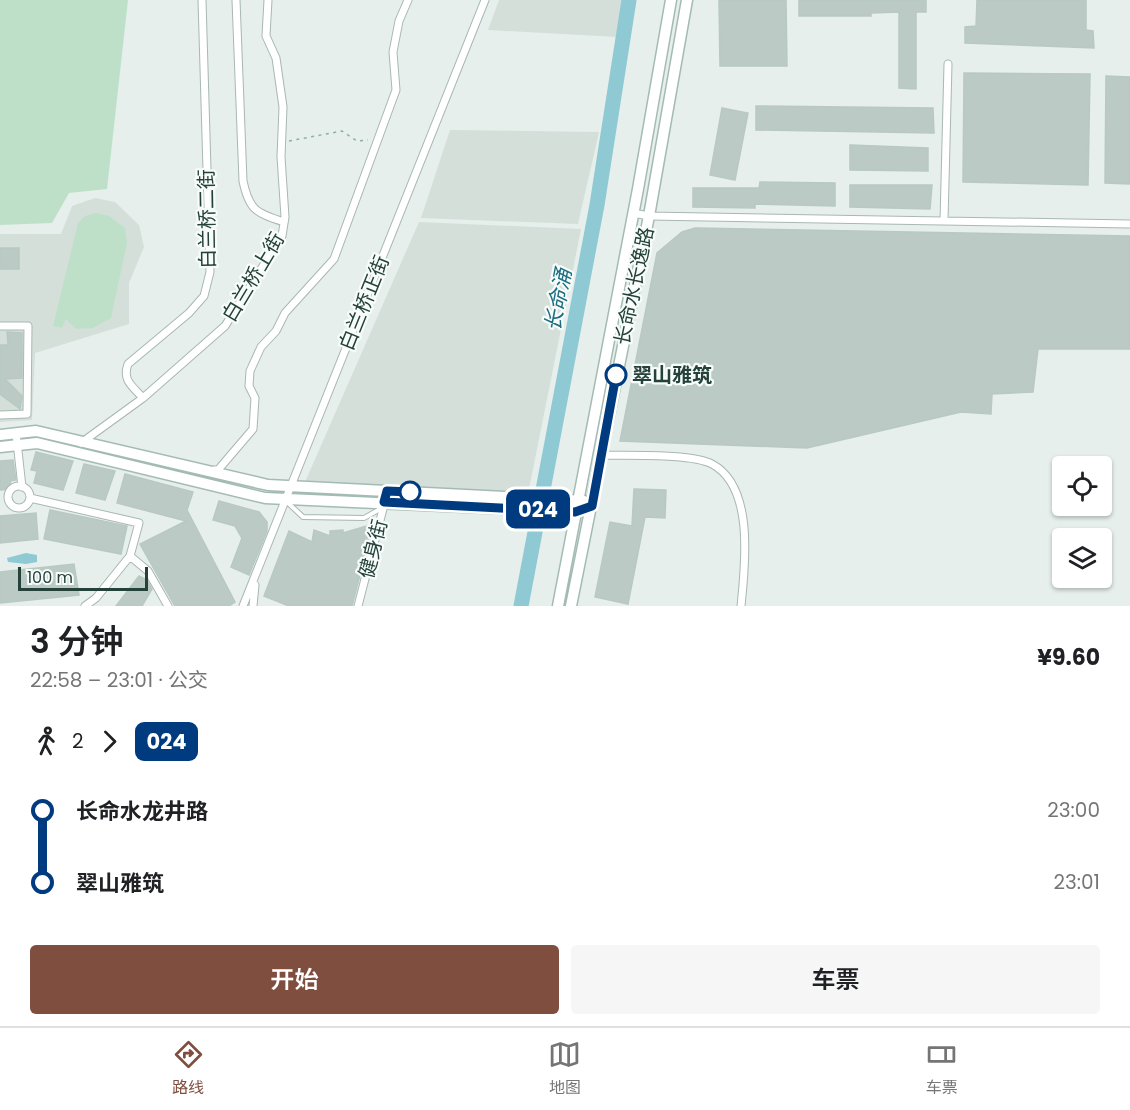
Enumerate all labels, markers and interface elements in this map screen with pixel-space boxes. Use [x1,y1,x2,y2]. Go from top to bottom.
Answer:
street label: 白兰桥二街 [192,169,222,269]
street label: 长命水长逸路 [608,224,660,348]
street label: 白兰桥上街 [215,227,291,327]
street label: 白兰桥正街 [332,251,396,355]
water label: 长命涌 [538,264,579,334]
place label: 翠山雅筑 [632,361,712,389]
marker: 翠山雅筑 [605,364,627,386]
map controls [1052,456,1112,588]
button: locate [1052,456,1112,516]
unlabelled marker [399,481,421,503]
line badge: 024 [504,490,572,528]
text: 024 [518,495,558,524]
street label: 健身街 [352,517,394,581]
button: layers [1052,528,1112,588]
scale bar [18,564,148,592]
text: 100 m [27,566,73,589]
text: 3 分钟 [30,618,124,665]
text: ¥9.60 [1037,642,1100,673]
text: 22:58 – 23:01 · 公交 [30,666,208,694]
icon: walk [30,725,63,758]
icon: forward [93,725,126,758]
text: 2 [72,727,84,755]
text: 024 [147,727,186,756]
text: 长命水龙井路 [76,796,208,827]
text: 23:00 [1047,796,1100,824]
text: 翠山雅筑 [76,868,164,899]
text: 23:01 [1054,868,1100,896]
button: 开始 [30,945,559,1014]
button: 车票 [571,945,1100,1014]
tab: 路线 [172,1038,205,1100]
tab: 地图 [548,1038,581,1100]
tab: 车票 [925,1038,958,1100]

